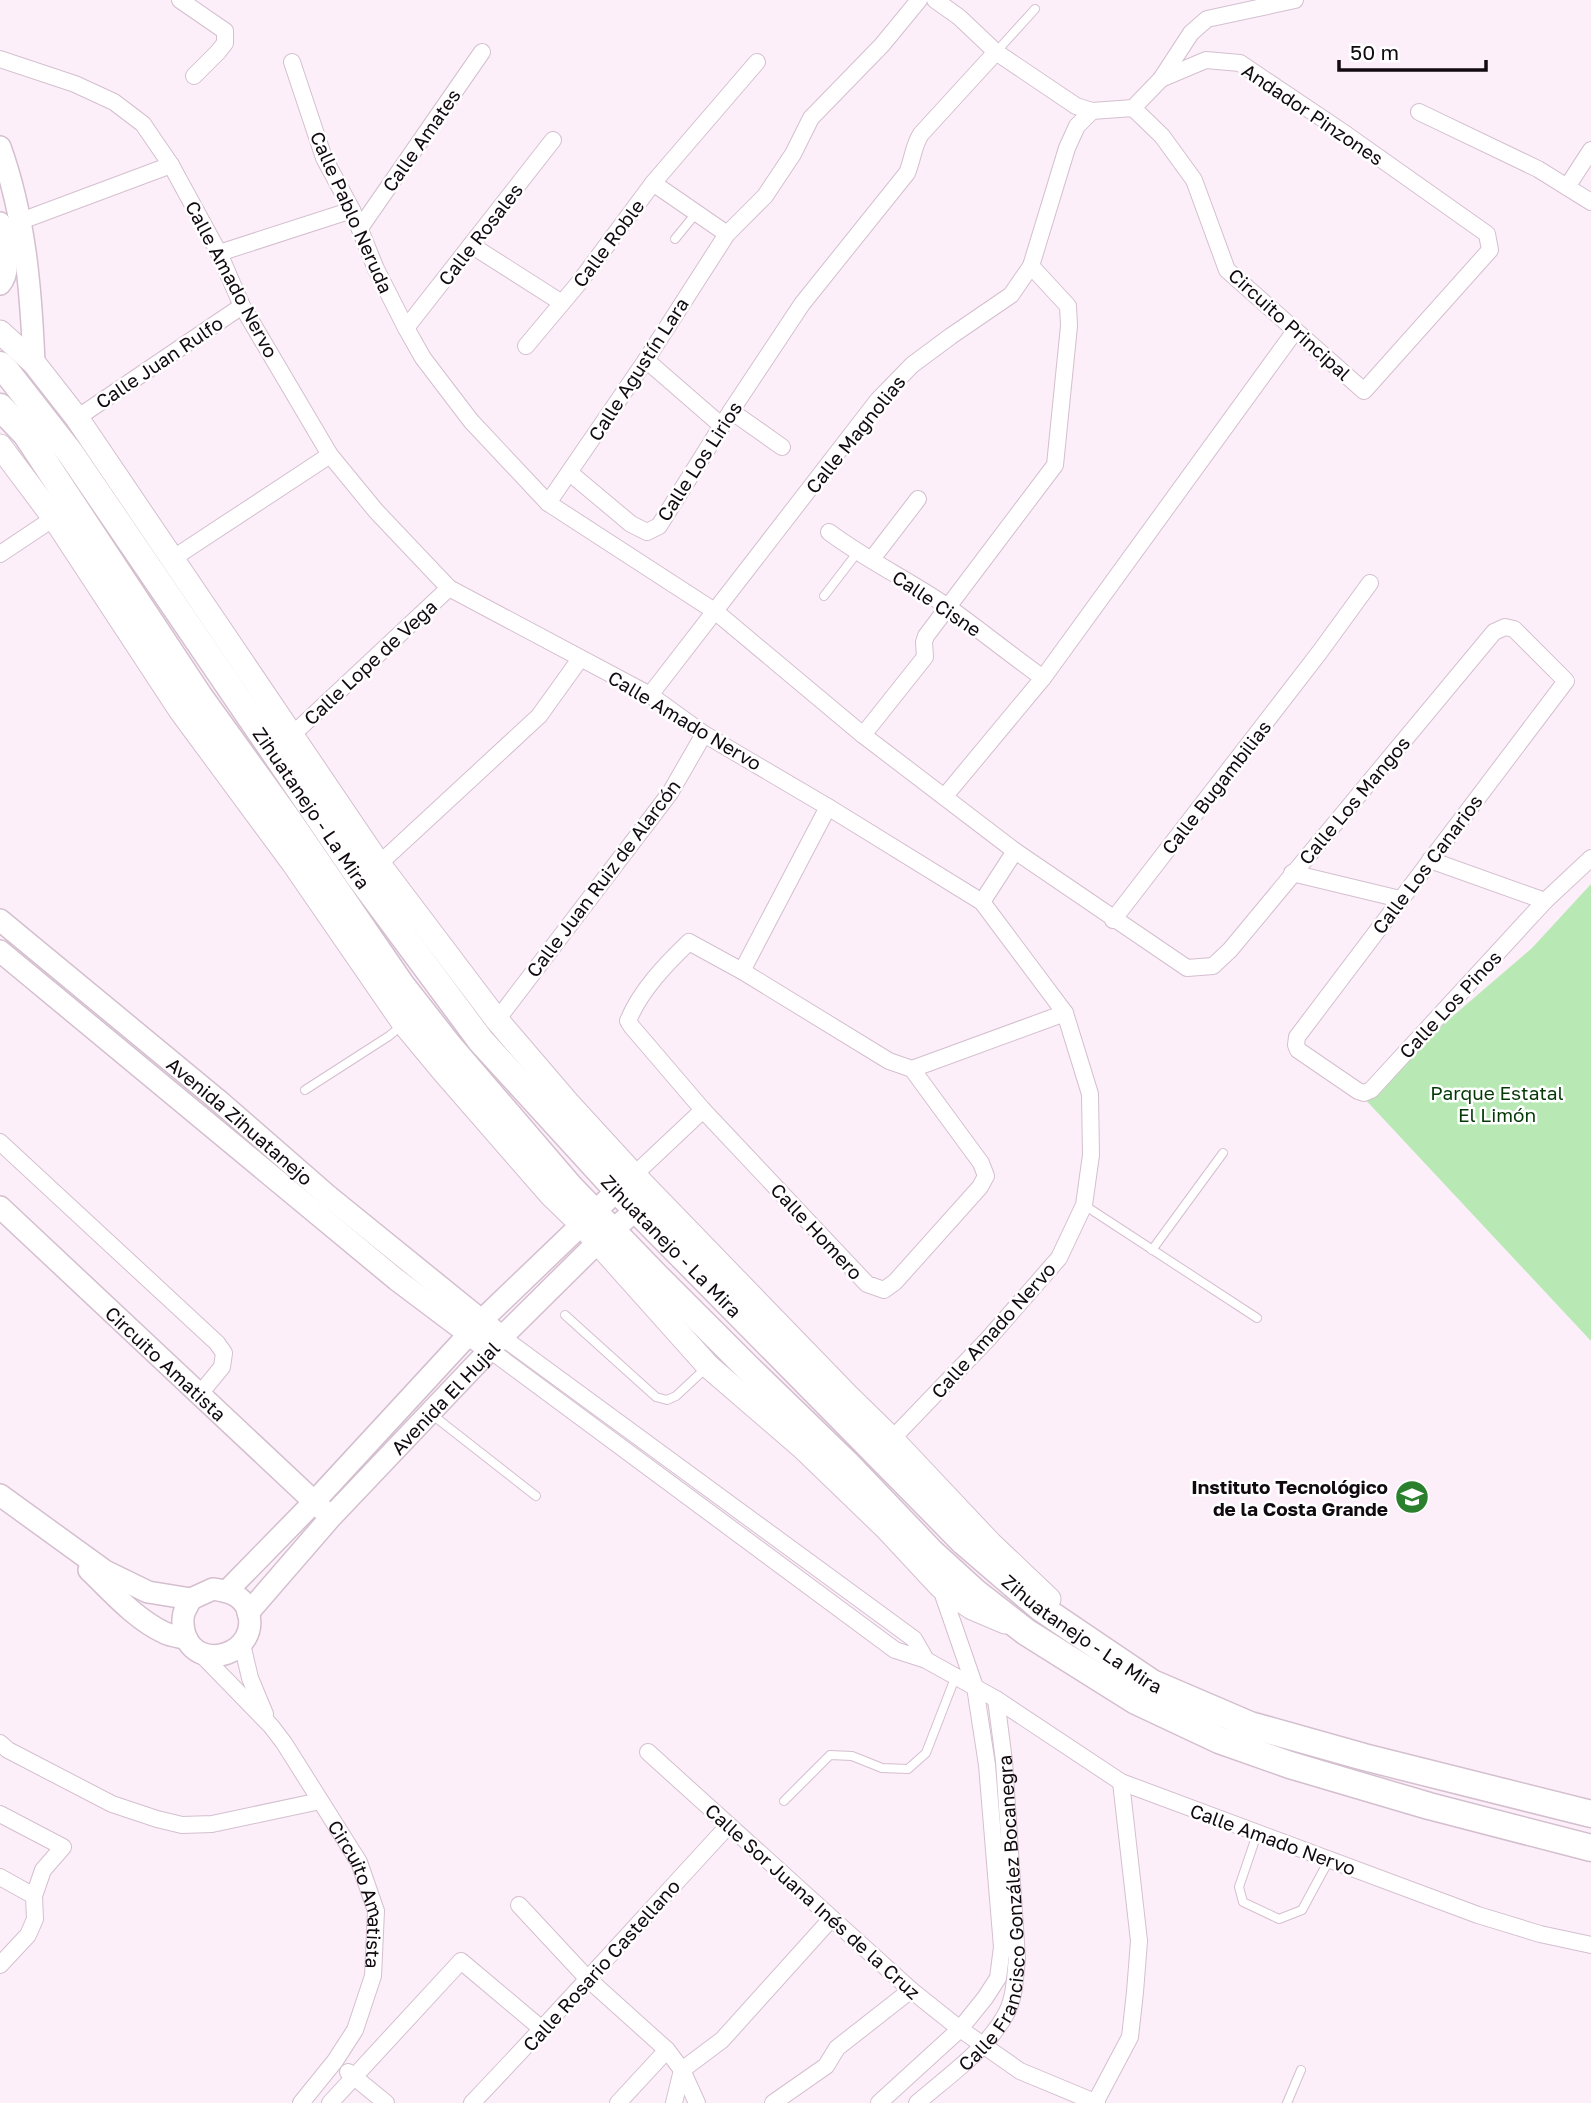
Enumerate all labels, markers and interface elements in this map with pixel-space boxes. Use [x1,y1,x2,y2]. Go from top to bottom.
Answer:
scale bar [1339,28,1486,72]
text: 50 m [1350,39,1399,65]
street label: Andador Pinzones [1238,58,1388,170]
street label: Calle Amates [377,84,465,196]
street label: Calle Pablo Neruda [306,127,398,297]
street label: Calle Rosales [433,178,527,290]
street label: Calle Roble [567,195,649,291]
street label: Calle Amado Nervo [181,197,283,361]
street label: Circuito Principal [1224,263,1356,385]
street label: Calle Agustín Lara [583,293,693,445]
street label: Calle Juan Rulfo [91,311,227,413]
street label: Calle Magnolias [800,370,910,498]
street label: Calle Los Lirios [652,397,746,525]
street label: Calle Cisne [888,565,986,641]
street label: Calle Lope de Vega [299,594,441,730]
street label: Calle Amado Nervo [604,665,766,775]
street label: Calle Bugambilias [1157,715,1275,859]
street label: Zihuatanejo - La Mira [249,723,375,893]
street label: Calle Los Mangos [1294,731,1414,869]
street label: Calle Juan Ruiz de Alarcón [521,775,685,981]
street label: Calle Los Canarios [1367,790,1487,938]
street label: Calle Los Pinos [1394,945,1506,1063]
street label: Avenida Zihuatanejo [163,1052,318,1189]
park label: Parque Estatal El Limón [1430,1081,1564,1126]
street label: Zihuatanejo - La Mira [597,1170,747,1322]
street label: Calle Homero [766,1178,868,1284]
street label: Calle Amado Nervo [926,1257,1060,1403]
street label: Circuito Amatista [101,1301,231,1425]
street label: Avenida El Hujal [386,1336,504,1459]
place label: Instituto Tecnológico de la Costa Grande [1191,1475,1388,1520]
school or university icon: Instituto Tecnológico de la Costa Grande [1393,1478,1431,1516]
street label: Zihuatanejo - La Mira [998,1569,1166,1697]
street label: Calle Francisco González Bocanegra [953,1754,1029,2075]
street label: Calle Sor Juana Inés de la Cruz [701,1798,925,2004]
street label: Calle Amado Nervo [1187,1798,1359,1880]
street label: Circuito Amatista [324,1815,389,1969]
street label: Calle Rosario Castellano [518,1874,684,2056]

